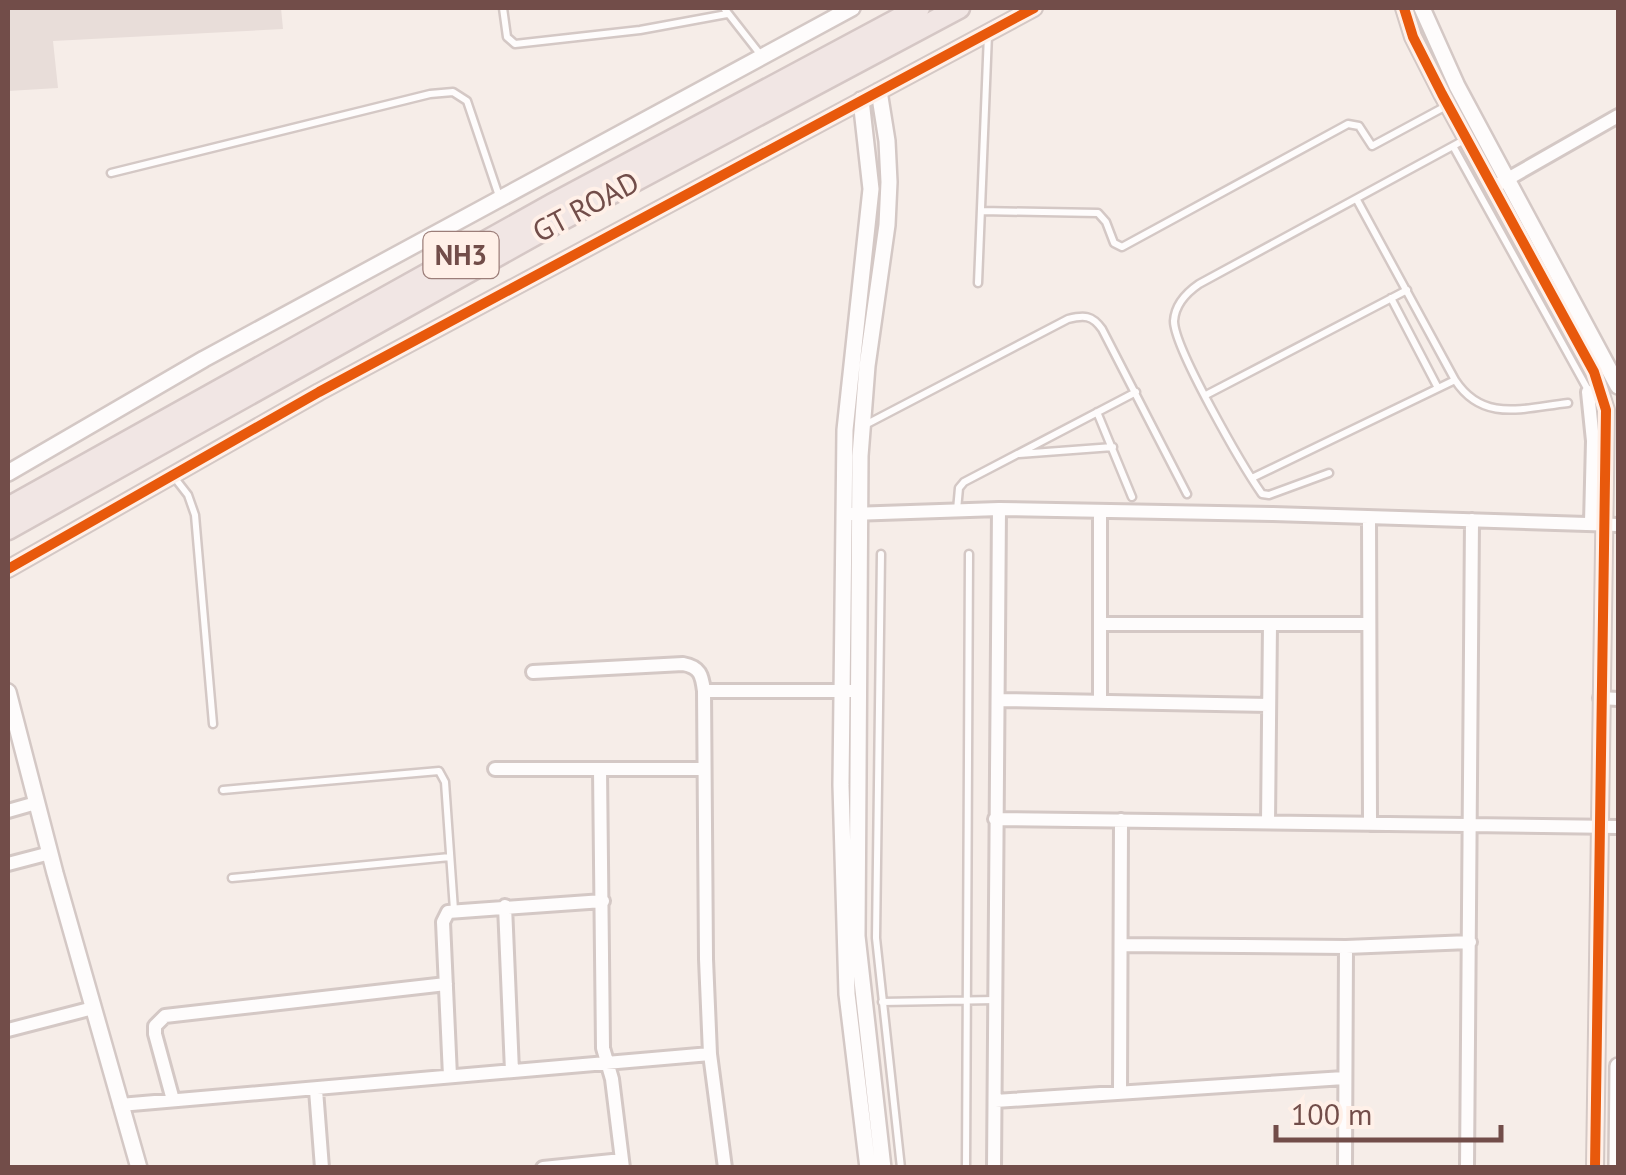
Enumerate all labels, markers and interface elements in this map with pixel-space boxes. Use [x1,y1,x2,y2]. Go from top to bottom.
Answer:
street label: GT ROAD [525,161,645,250]
road number: NH3 [424,232,498,278]
scale bar [1276,1080,1501,1142]
text: 100 m [1291,1094,1372,1133]

